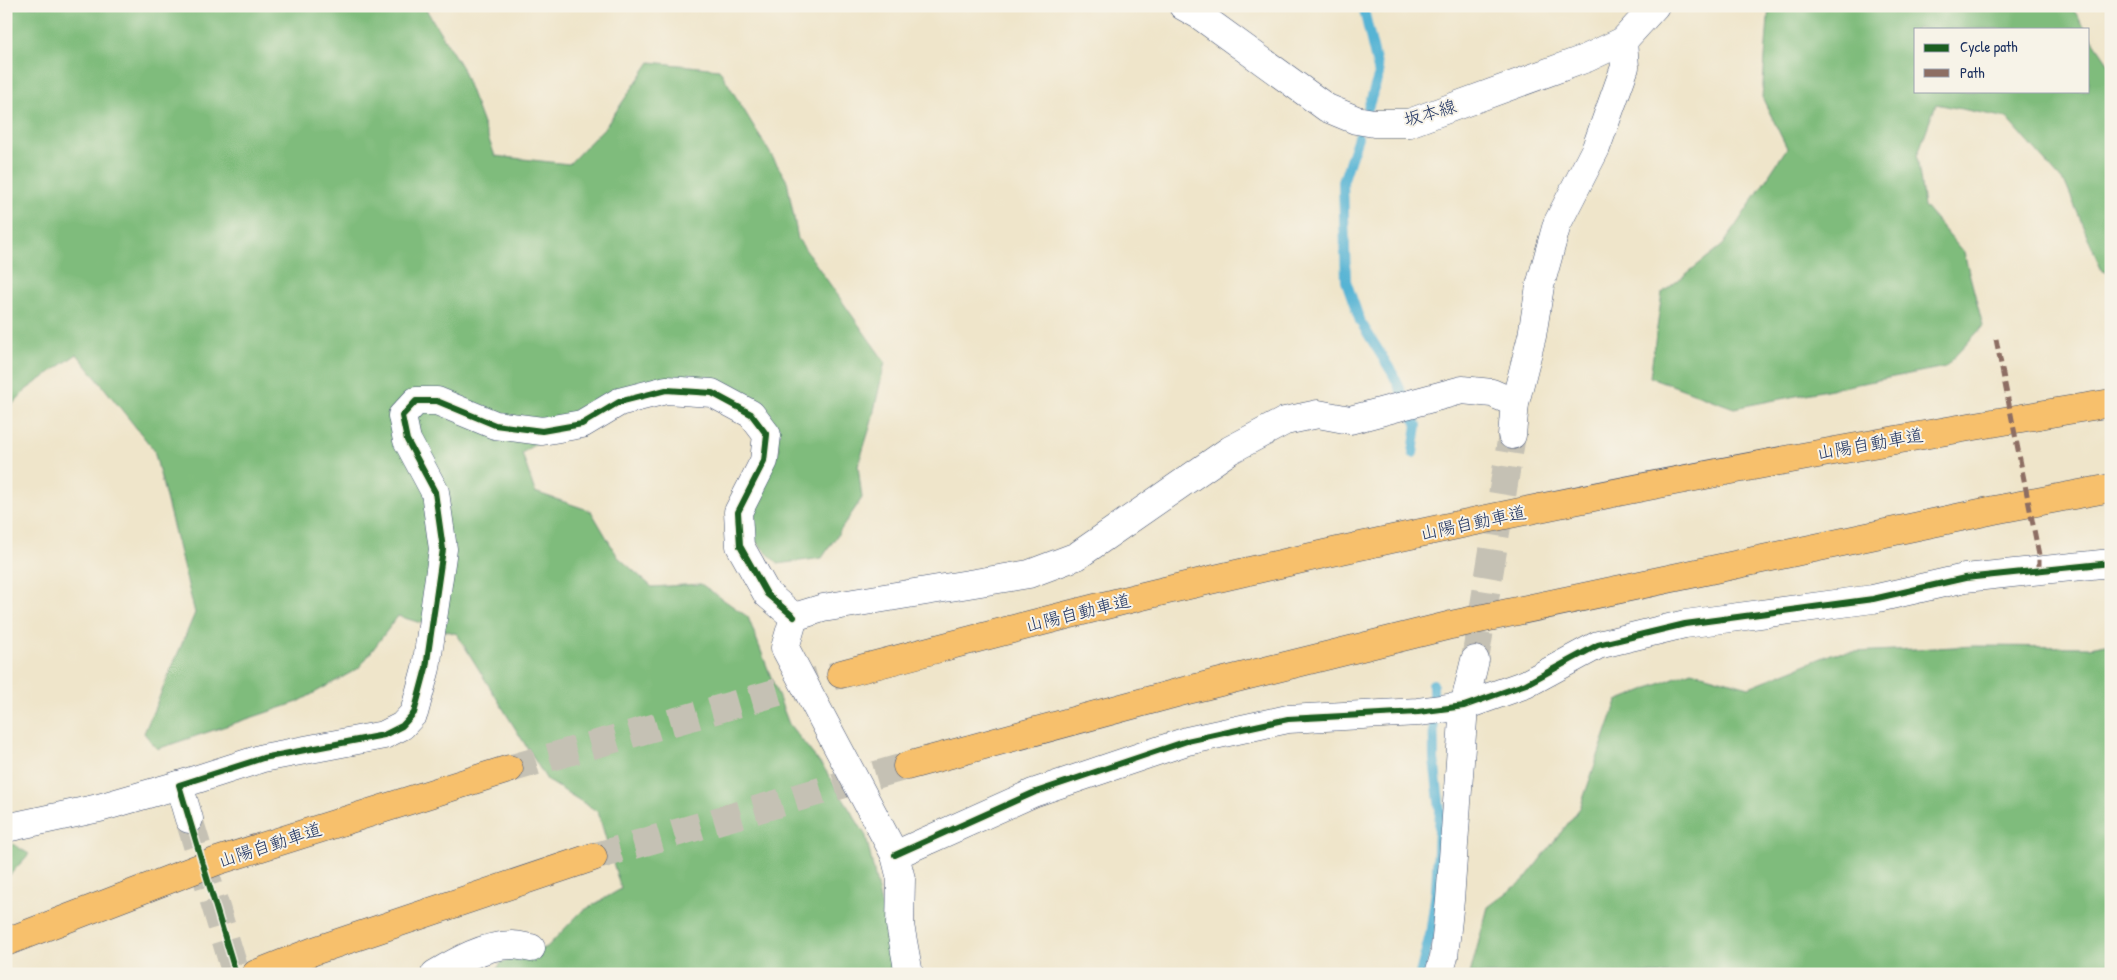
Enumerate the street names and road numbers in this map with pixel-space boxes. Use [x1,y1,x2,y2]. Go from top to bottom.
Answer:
street label: 坂本線 [1400,93,1459,132]
street label: 山陽自動車道 [1815,422,1925,465]
street label: 山陽自動車道 [1417,499,1528,546]
street label: 山陽自動車道 [1022,587,1133,638]
street label: 山陽自動車道 [215,816,325,873]

